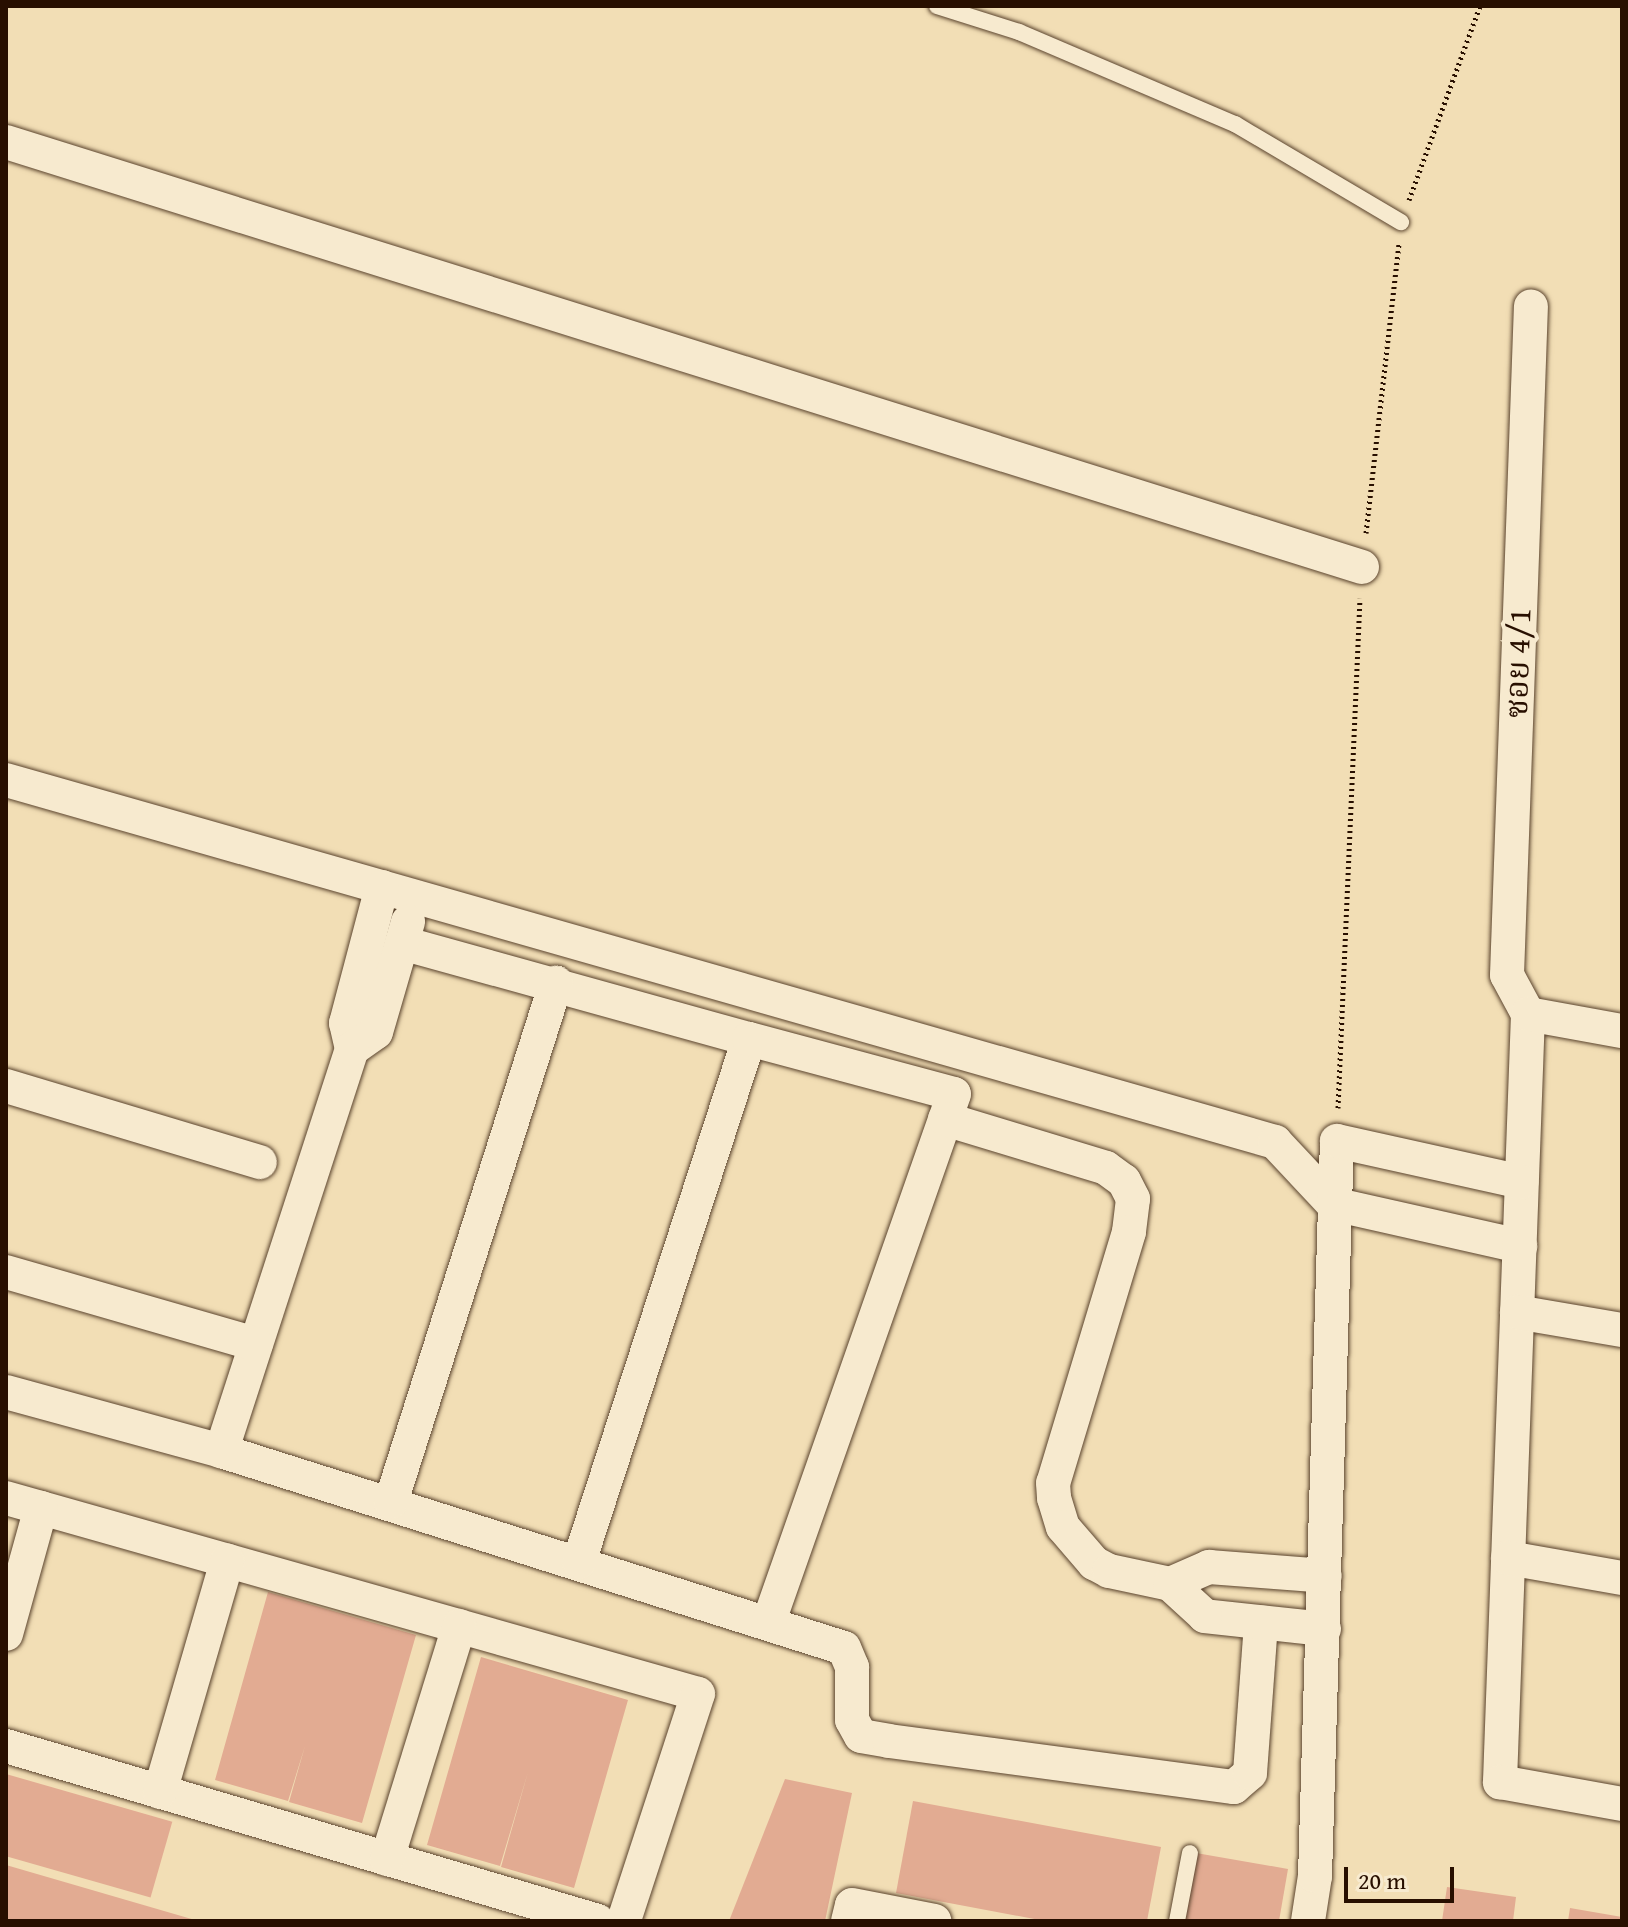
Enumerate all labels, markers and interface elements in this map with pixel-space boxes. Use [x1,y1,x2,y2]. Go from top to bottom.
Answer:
street label: ซอย 4/1 [1497,607,1539,719]
scale bar [1348,1851,1458,1901]
text: 20 m [1358,1863,1406,1898]

